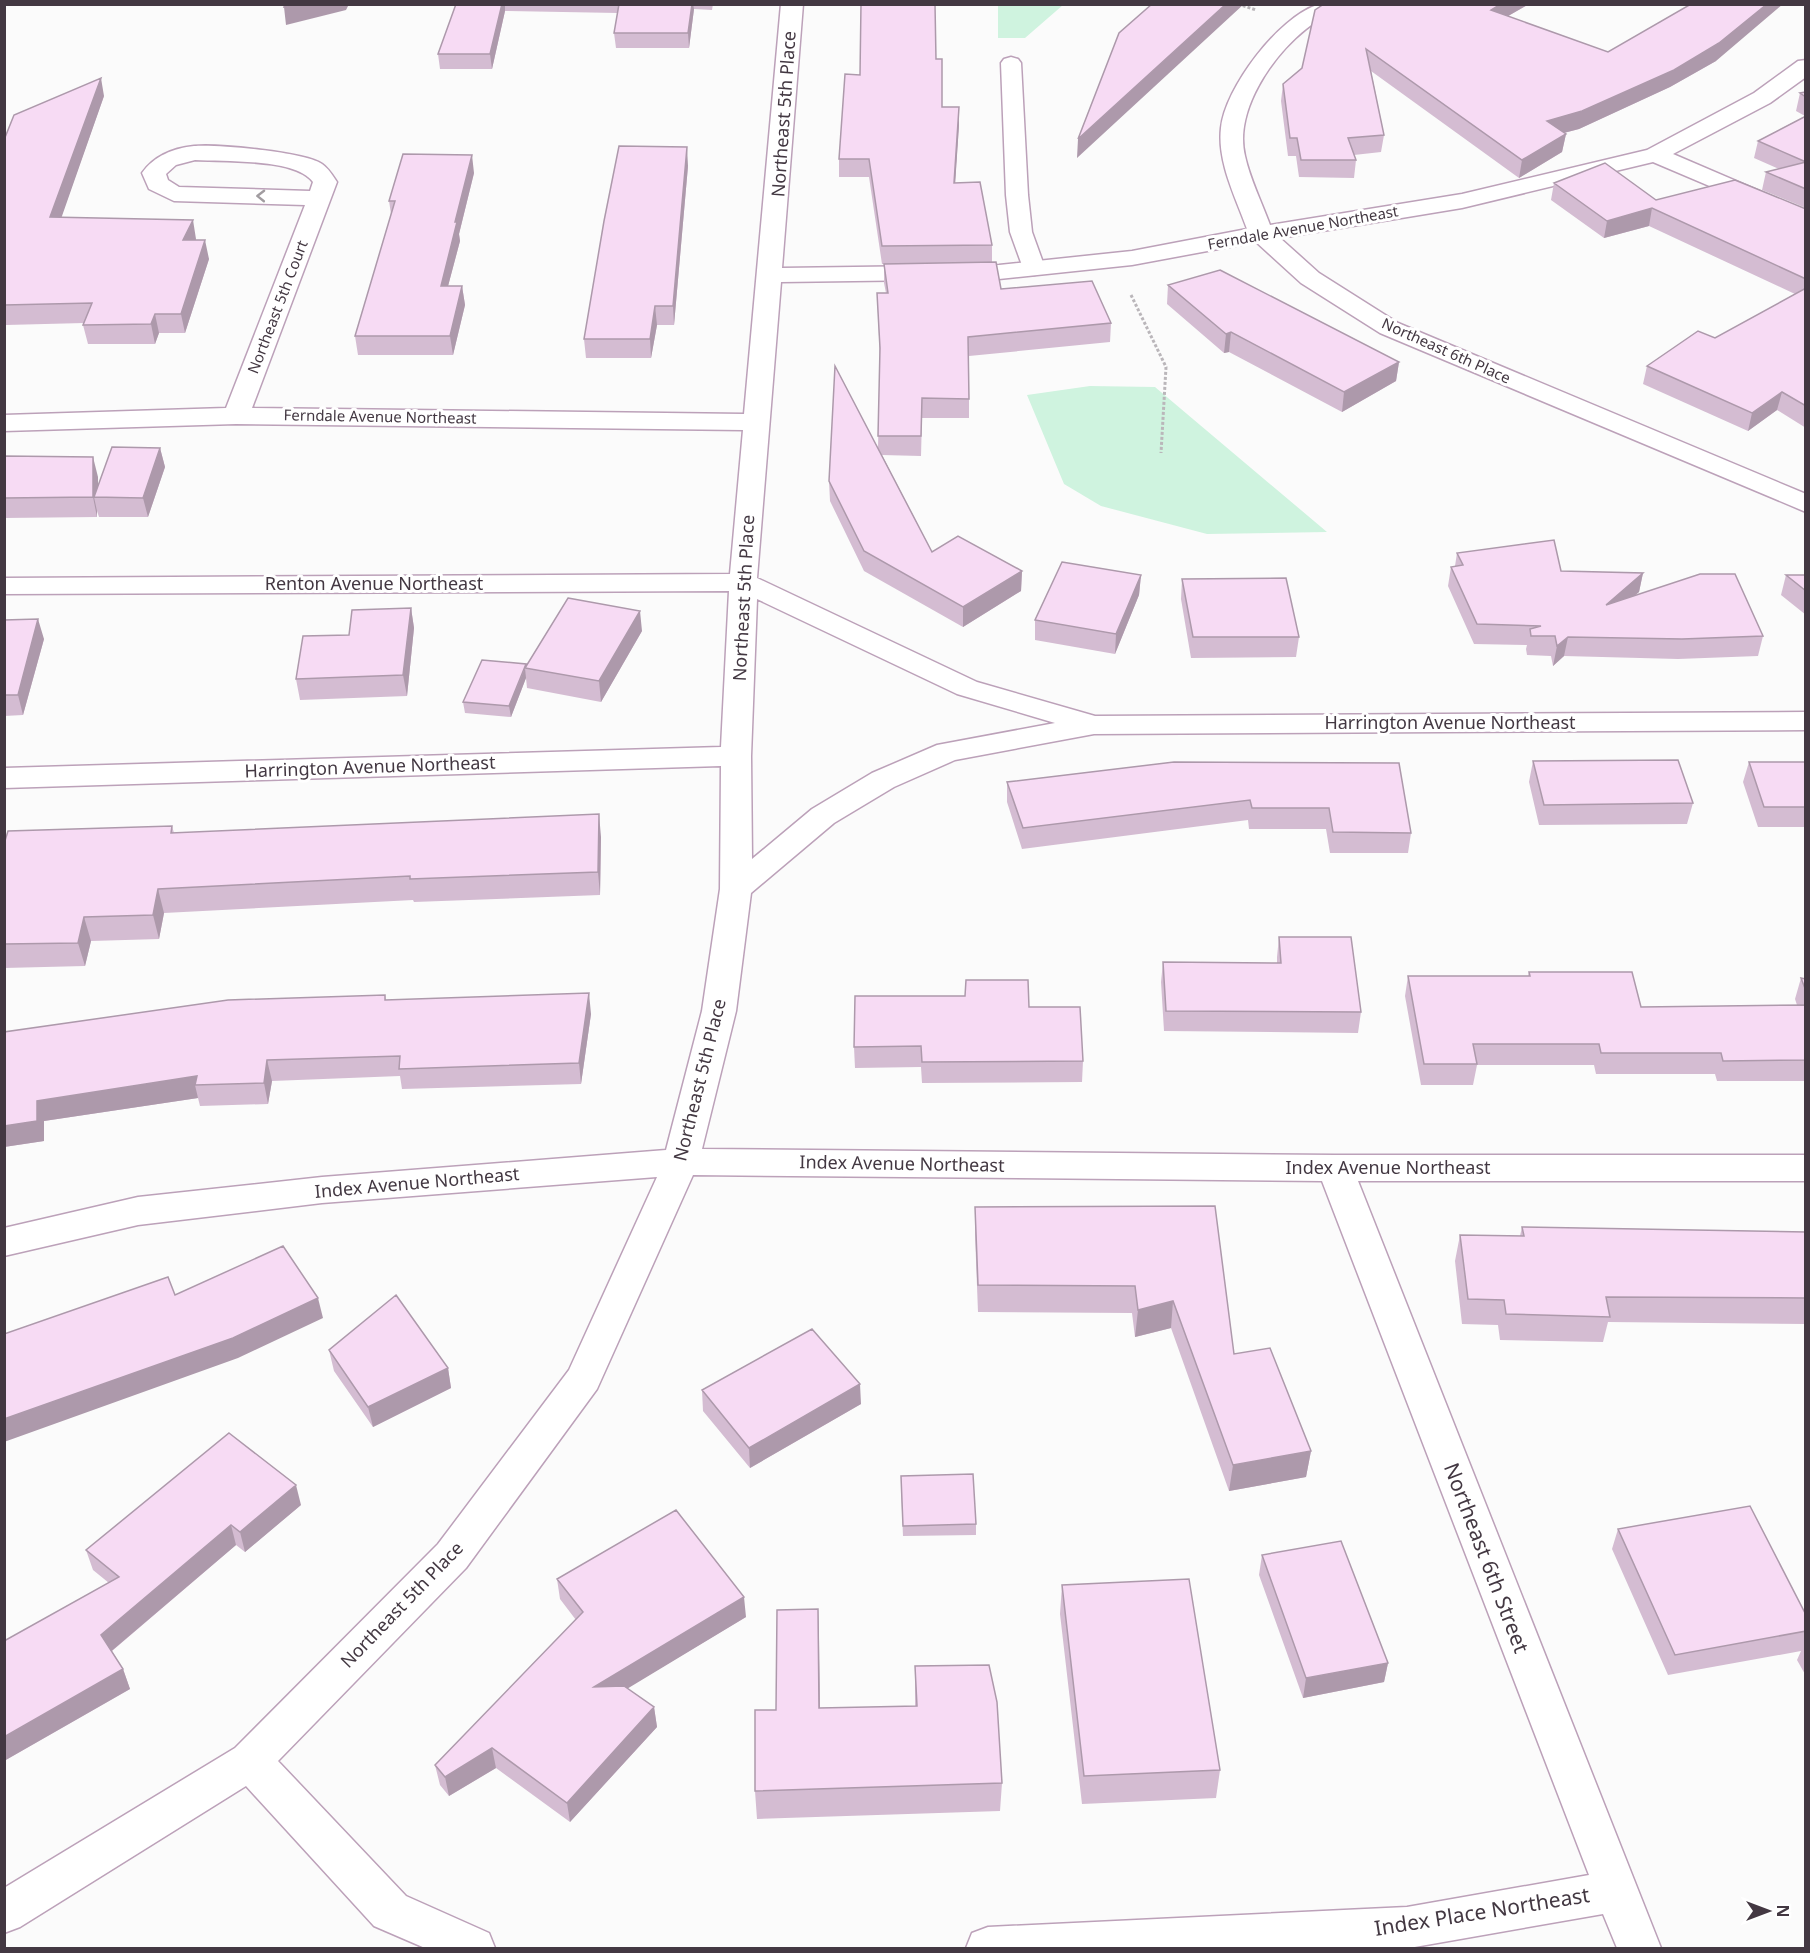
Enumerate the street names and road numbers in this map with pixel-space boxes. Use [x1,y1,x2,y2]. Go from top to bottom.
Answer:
street label: Northeast 5th Place [765,30,801,198]
street label: Ferndale Avenue Northeast [1206,200,1400,254]
street label: Northeast 5th Court [242,237,312,376]
street label: Northeast 6th Place [1379,313,1514,387]
street label: Ferndale Avenue Northeast [283,404,477,428]
street label: Northeast 5th Place [727,514,759,682]
street label: Renton Avenue Northeast [265,571,484,595]
street label: Harrington Avenue Northeast [1324,710,1576,734]
street label: Harrington Avenue Northeast [244,750,496,782]
street label: Northeast 5th Place [667,996,731,1164]
street label: Index Avenue Northeast [799,1149,1005,1177]
street label: Index Avenue Northeast [1285,1155,1491,1179]
street label: Index Avenue Northeast [314,1161,521,1203]
street label: Northeast 6th Street [1438,1459,1536,1657]
street label: Northeast 5th Place [335,1536,468,1673]
street label: Index Place Northeast [1372,1880,1592,1942]

